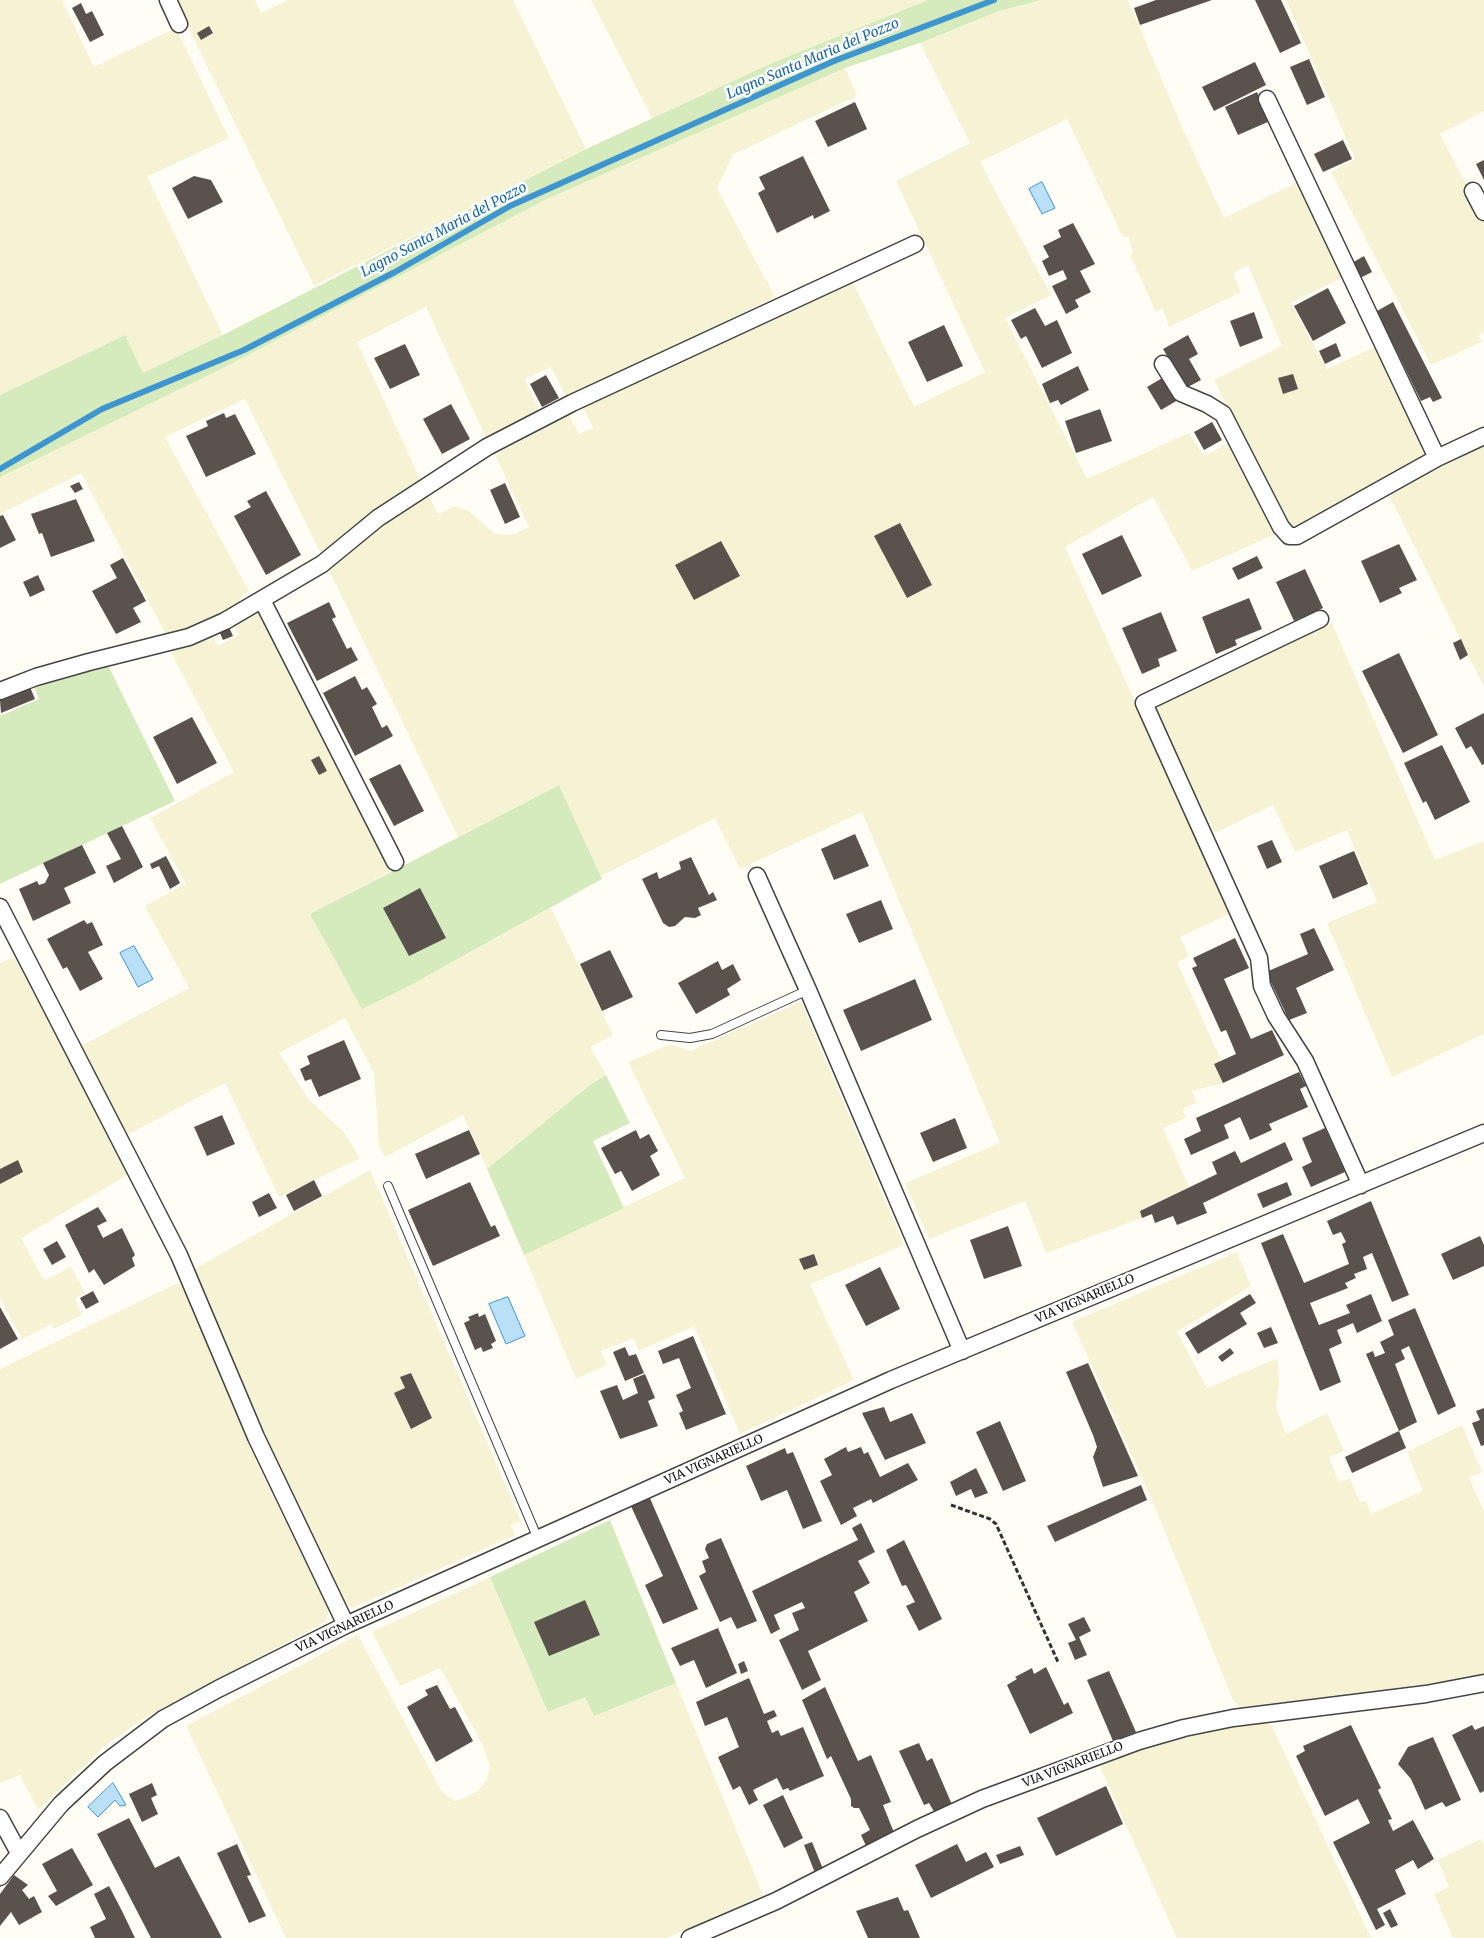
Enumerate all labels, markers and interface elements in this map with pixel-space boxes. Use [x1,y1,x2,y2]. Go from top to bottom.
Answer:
water label: Lagno Santa Maria del Pozzo [724,15,902,103]
water label: Lagno Santa Maria del Pozzo [358,179,530,281]
street label: VIA VIGNARIELLO [1033,1272,1137,1326]
street label: VIA VIGNARIELLO [662,1432,766,1488]
street label: VIA VIGNARIELLO [294,1598,396,1656]
street label: VIA VIGNARIELLO [1021,1739,1125,1791]

